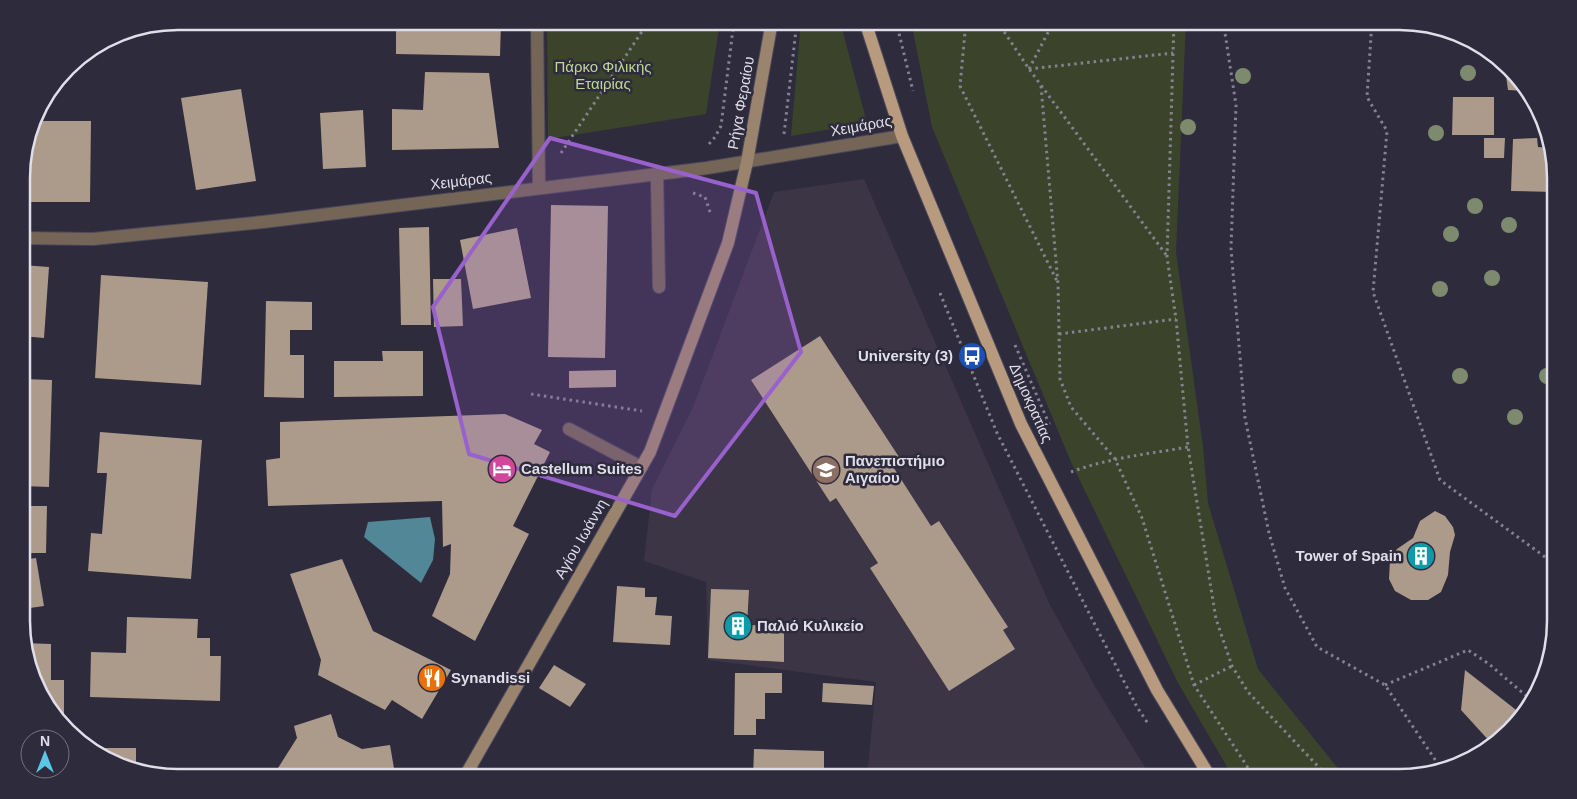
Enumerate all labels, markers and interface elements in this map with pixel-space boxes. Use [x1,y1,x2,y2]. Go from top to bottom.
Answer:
street label: Ρήγα Φεραίου [724,55,757,151]
park label: Πάρκο Φιλικής Εταιρίας [554,58,652,92]
street label: Χειμάρας [829,112,893,139]
street label: Χειμάρας [429,168,493,193]
bus stop icon: University (3) [957,341,987,371]
place label: University (3) [858,347,953,364]
street label: Δημοκρατίας [1006,360,1057,445]
place label: Πανεπιστήμιο Αιγαίου [845,452,945,486]
hotel icon: Castellum Suites [487,454,517,484]
school or university icon: Πανεπιστήμιο Αιγαίου [811,455,841,485]
place label: Castellum Suites [521,460,642,477]
street label: Αγίου Ιωάννη [551,496,610,582]
building icon: Tower of Spain [1406,541,1436,571]
place label: Tower of Spain [1296,547,1402,564]
building icon: Παλιό Κυλικείο [723,611,753,641]
place label: Παλιό Κυλικείο [757,617,864,634]
restaurant icon: Synandissi [417,663,447,693]
place label: Synandissi [451,669,530,686]
north arrow [20,729,70,779]
text: N [40,733,50,749]

